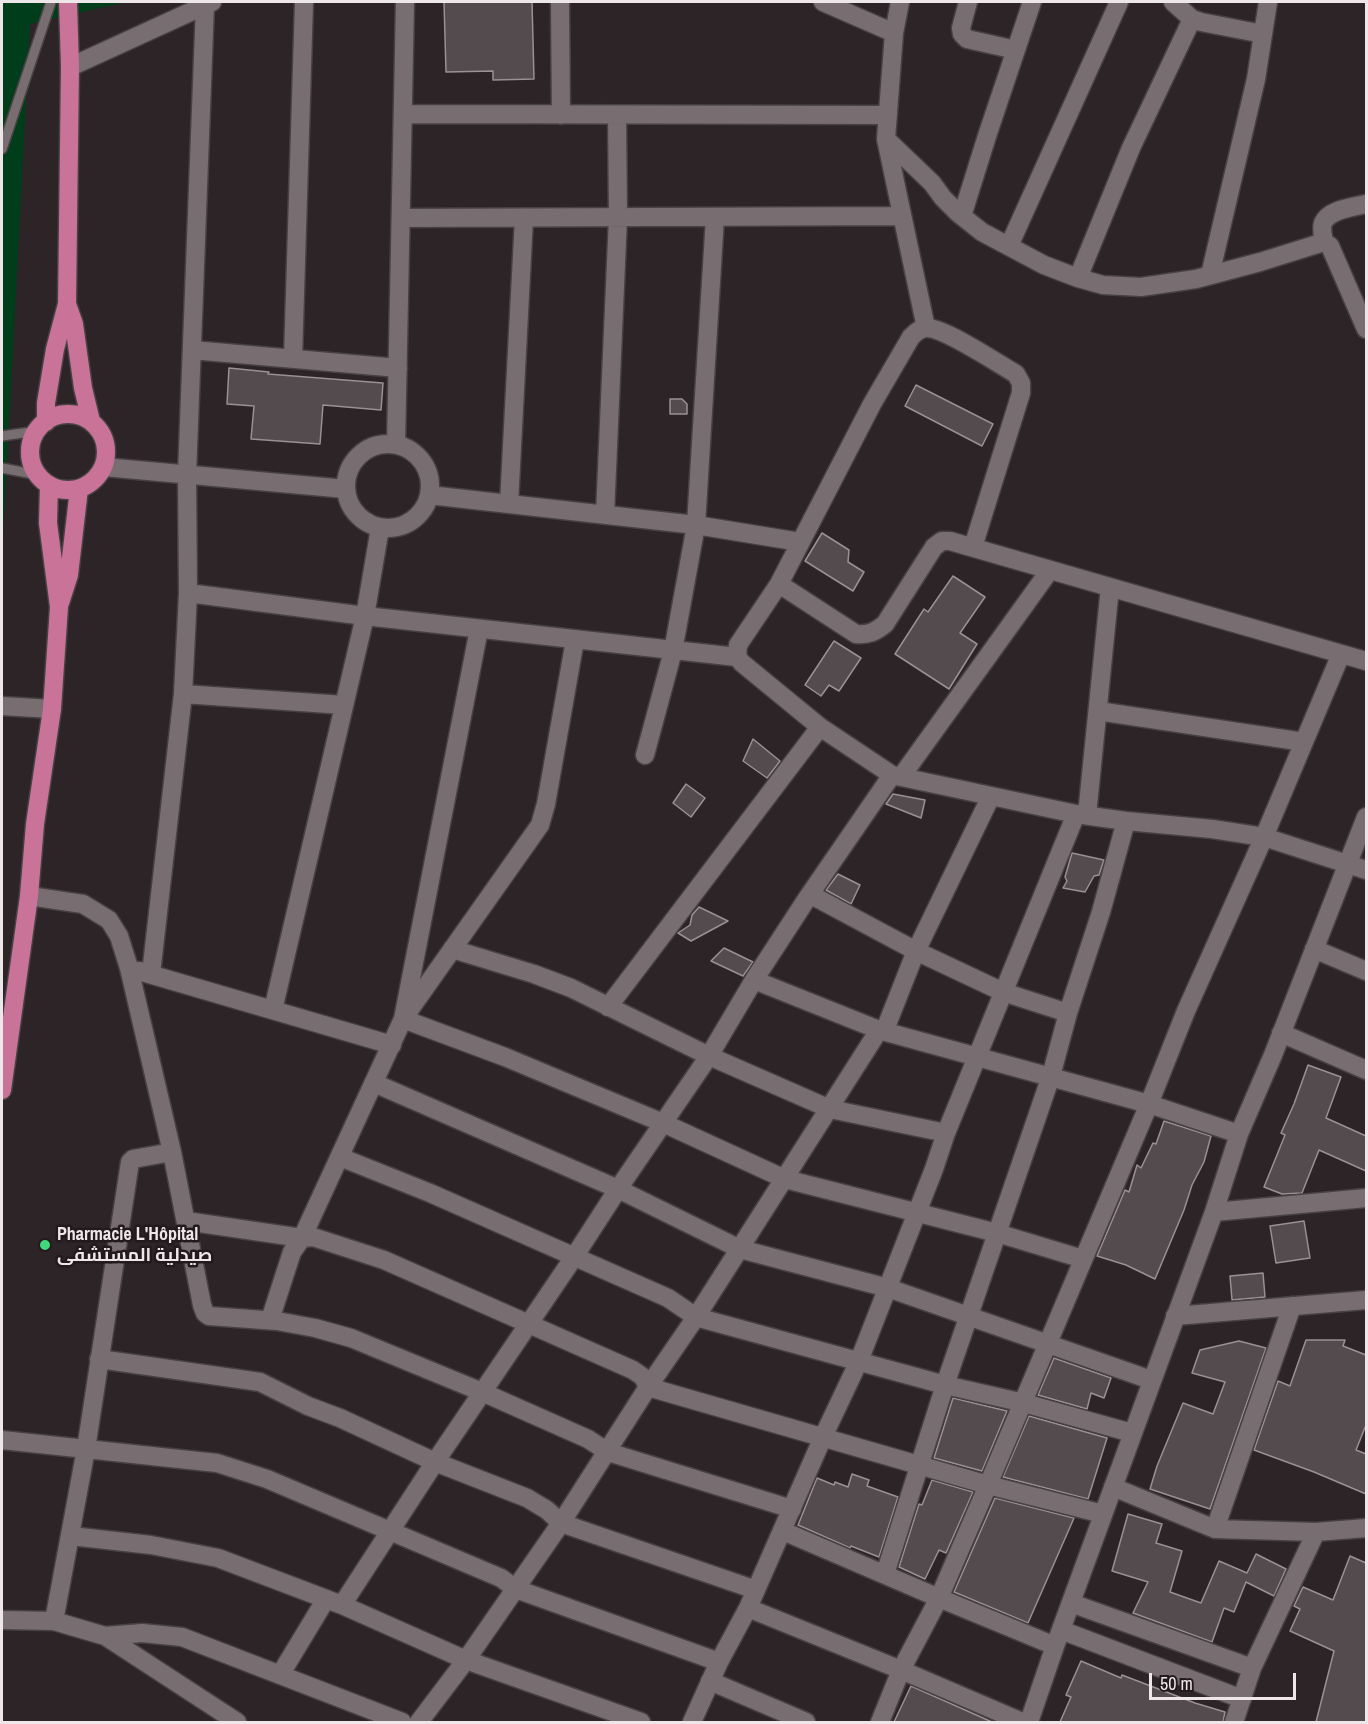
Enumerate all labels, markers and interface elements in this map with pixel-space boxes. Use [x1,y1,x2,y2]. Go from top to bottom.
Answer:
place label: Pharmacie L'Hôpital صيدلية المستشفى [57,1224,212,1266]
marker: Pharmacie L'Hôpital صيدلية المستشفى [38,1238,52,1252]
scale bar [1152,1661,1299,1699]
text: 50 m [1160,1671,1193,1696]

